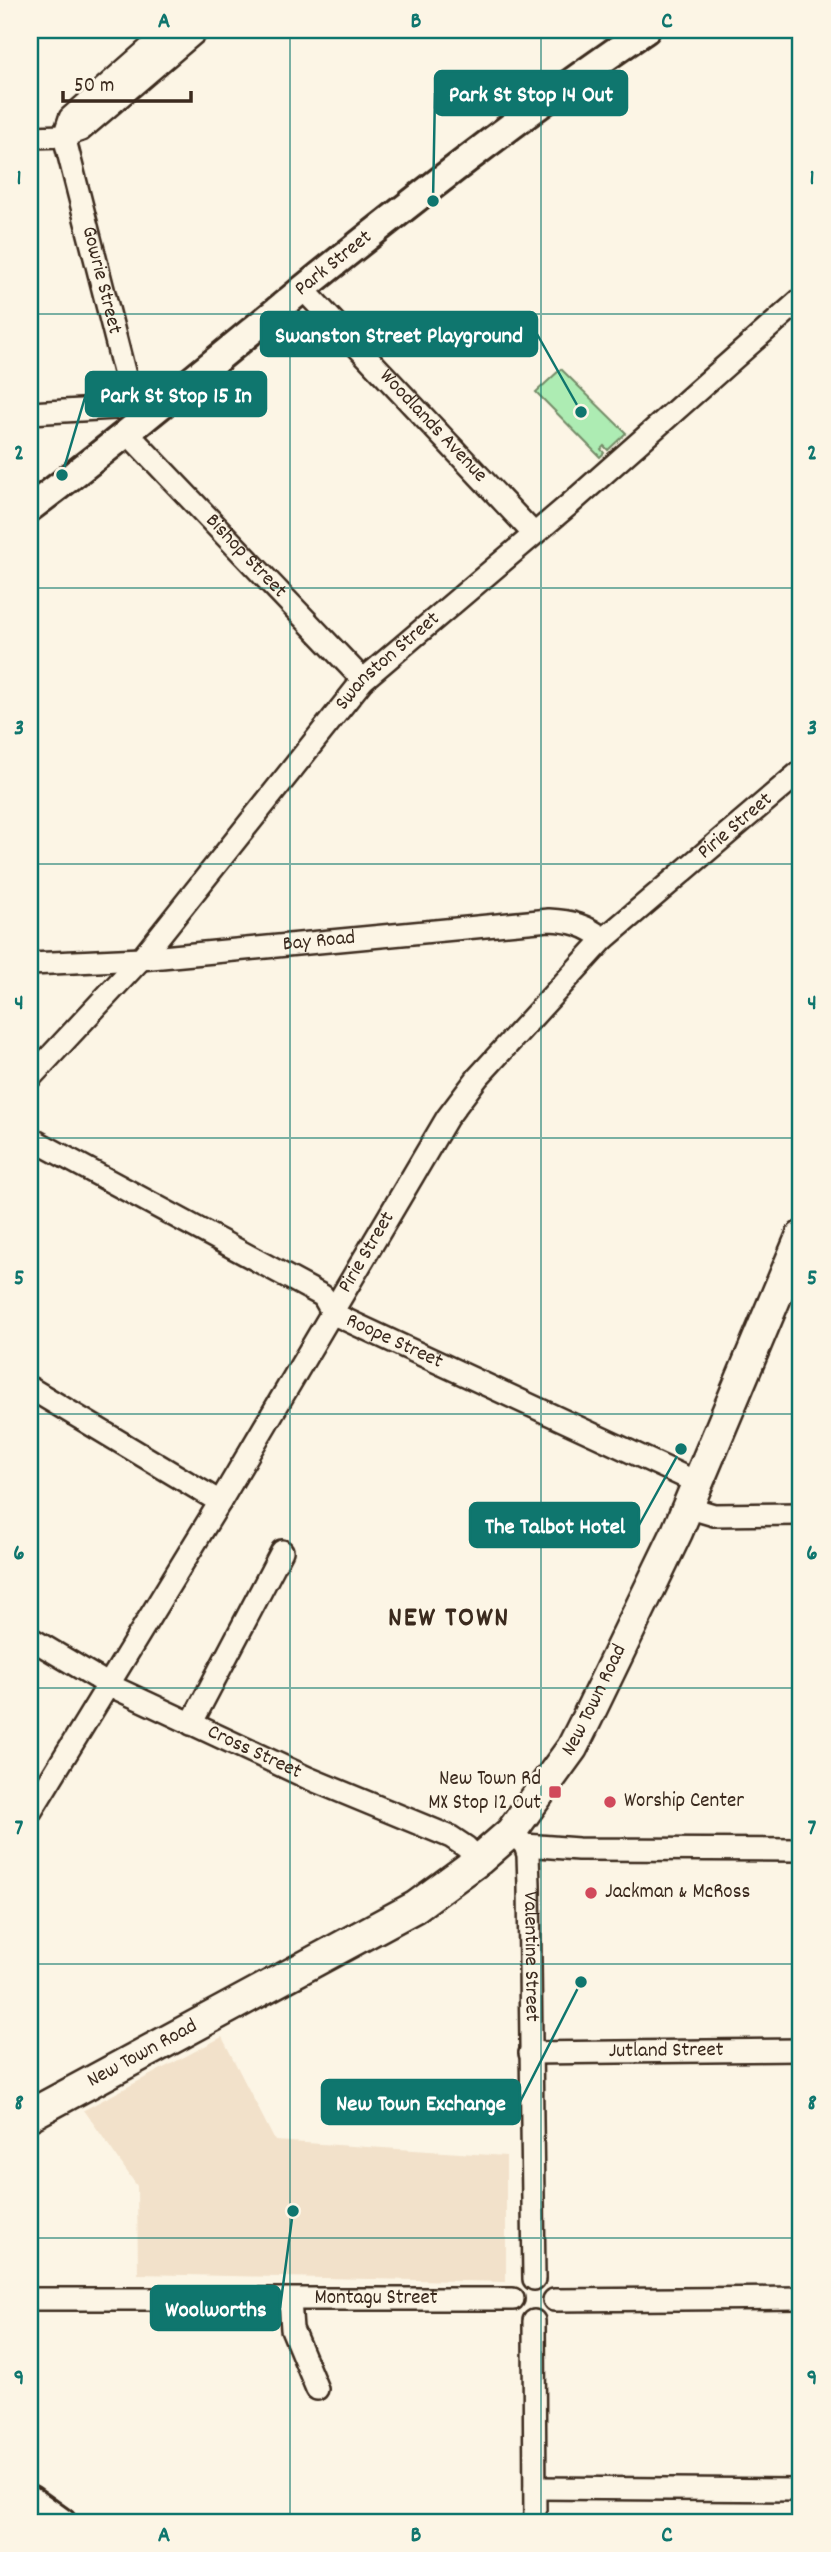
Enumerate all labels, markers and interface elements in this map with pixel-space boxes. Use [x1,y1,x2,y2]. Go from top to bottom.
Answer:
text: A [158,6,170,39]
text: B [411,6,422,39]
text: C [661,6,673,39]
scale bar [63,60,191,104]
callout: Park St Stop 14 Out [435,71,627,115]
text: 50 m [74,72,114,102]
text: Park St Stop 14 Out [449,80,614,113]
text: 1 [16,163,22,196]
text: 1 [809,163,815,196]
street label: Gowrie Street [73,223,129,338]
street label: Park Street [289,223,379,304]
callout: Swanston Street Playground [261,312,537,356]
text: Swanston Street Playground [275,321,523,354]
street label: Woodlands Avenue [372,363,494,490]
callout: Park St Stop 15 In [86,372,266,416]
text: Park St Stop 15 In [100,381,252,414]
text: 2 [14,438,24,471]
text: 2 [807,438,817,471]
street label: Bishop Street [197,507,293,606]
street label: Swanston Street [329,605,447,718]
text: 3 [14,713,24,746]
text: 3 [807,713,817,746]
street label: Pirie Street [692,786,780,867]
street label: Bay Road [282,924,357,960]
text: 4 [14,988,24,1021]
text: 4 [807,988,817,1021]
street label: Pirie Street [331,1206,403,1299]
text: 5 [14,1263,24,1296]
text: 5 [807,1263,817,1296]
street label: Roope Street [341,1307,448,1378]
callout: The Talbot Hotel [470,1503,639,1547]
text: The Talbot Hotel [485,1512,626,1545]
text: 6 [13,1538,25,1571]
text: 6 [806,1538,818,1571]
district label: NEW TOWN [388,1600,510,1640]
street label: New Town Road [555,1640,635,1763]
street label: Cross Street [202,1718,306,1788]
place label: New Town Rd MX Stop 12 Out [428,1765,541,1819]
marker: New Town Rd MX Stop 12 Out [547,1784,563,1800]
place label: Worship Center [624,1787,744,1817]
marker: Worship Center [602,1794,618,1810]
text: 7 [15,1813,24,1846]
text: 7 [808,1813,817,1846]
place label: Jackman & McRoss [605,1878,750,1908]
marker: Jackman & McRoss [583,1885,599,1901]
street label: Valentine Street [514,1891,546,2022]
street label: New Town Road [82,2012,203,2096]
street label: Jutland Street [608,2036,724,2067]
callout: New Town Exchange [322,2080,520,2124]
text: 8 [14,2088,24,2121]
text: 8 [807,2088,817,2121]
text: New Town Exchange [336,2089,506,2122]
street label: Montagu Street [314,2284,438,2314]
callout: Woolworths [151,2286,280,2330]
text: Woolworths [165,2295,267,2328]
text: 9 [14,2363,24,2396]
text: 9 [807,2363,817,2396]
text: A [158,2520,170,2552]
text: B [411,2520,422,2552]
text: C [661,2520,673,2552]

